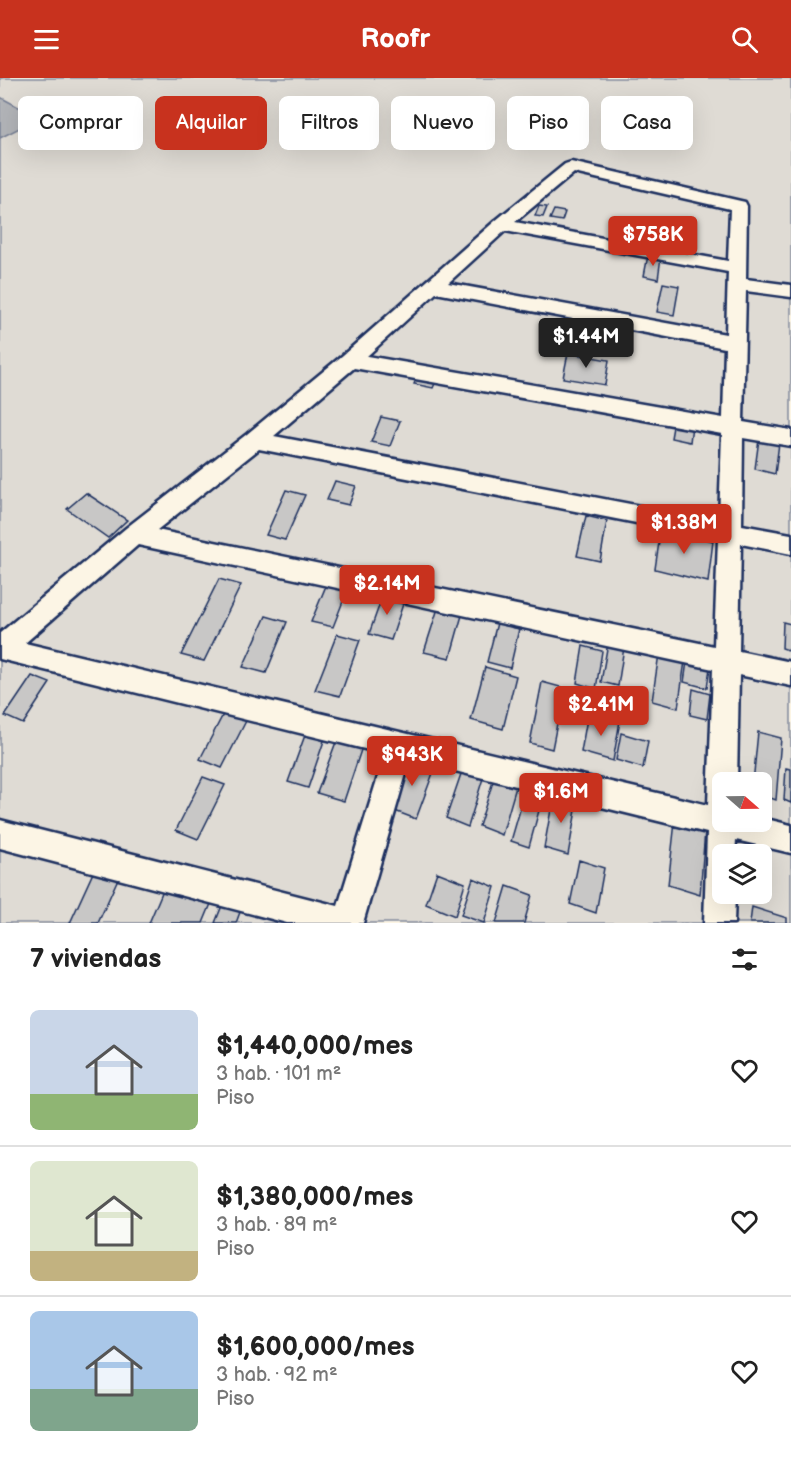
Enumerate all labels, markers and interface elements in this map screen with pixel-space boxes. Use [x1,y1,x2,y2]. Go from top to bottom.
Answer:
icon: menu [30,23,63,56]
text: Roofr [361,23,430,55]
icon: search [728,23,761,56]
chip: Comprar [18,96,143,150]
chip: Alquilar [155,96,267,150]
chip: Filtros [279,96,379,150]
chip: Nuevo [391,96,495,150]
chip: Piso [507,96,589,150]
chip: Casa [601,96,693,150]
pin: $758K [611,216,695,267]
text: $758K [622,223,684,247]
pin: $1.44M [537,318,635,369]
text: $1.44M [553,325,619,349]
pin: $1.38M [635,504,733,555]
text: $1.38M [651,511,717,535]
pin: $2.14M [338,565,436,616]
text: $2.14M [354,572,421,596]
pin: $2.41M [552,686,650,737]
text: $2.41M [568,693,634,717]
pin: $943K [370,736,454,787]
text: $943K [381,743,443,767]
north arrow [712,772,772,832]
map controls [712,772,772,904]
pin: $1.6M [519,773,603,824]
text: $1.6M [533,780,589,804]
button: layers [712,844,772,904]
icon: filters [728,943,761,976]
text: 7 viviendas [30,944,161,975]
text: $1,440,000/mes [216,1031,413,1062]
icon: home [78,1034,150,1106]
icon: heart [728,1054,761,1087]
text: 3 hab. · 101 m² [216,1062,341,1086]
text: Piso [216,1086,255,1110]
text: $1,380,000/mes [216,1182,413,1213]
icon: home [78,1185,150,1257]
icon: heart [728,1205,761,1238]
text: 3 hab. · 89 m² [216,1213,337,1237]
text: Piso [216,1237,255,1261]
text: $1,600,000/mes [216,1332,414,1363]
icon: home [78,1335,150,1407]
icon: heart [728,1355,761,1388]
text: 3 hab. · 92 m² [216,1363,338,1387]
text: Piso [216,1387,255,1411]

